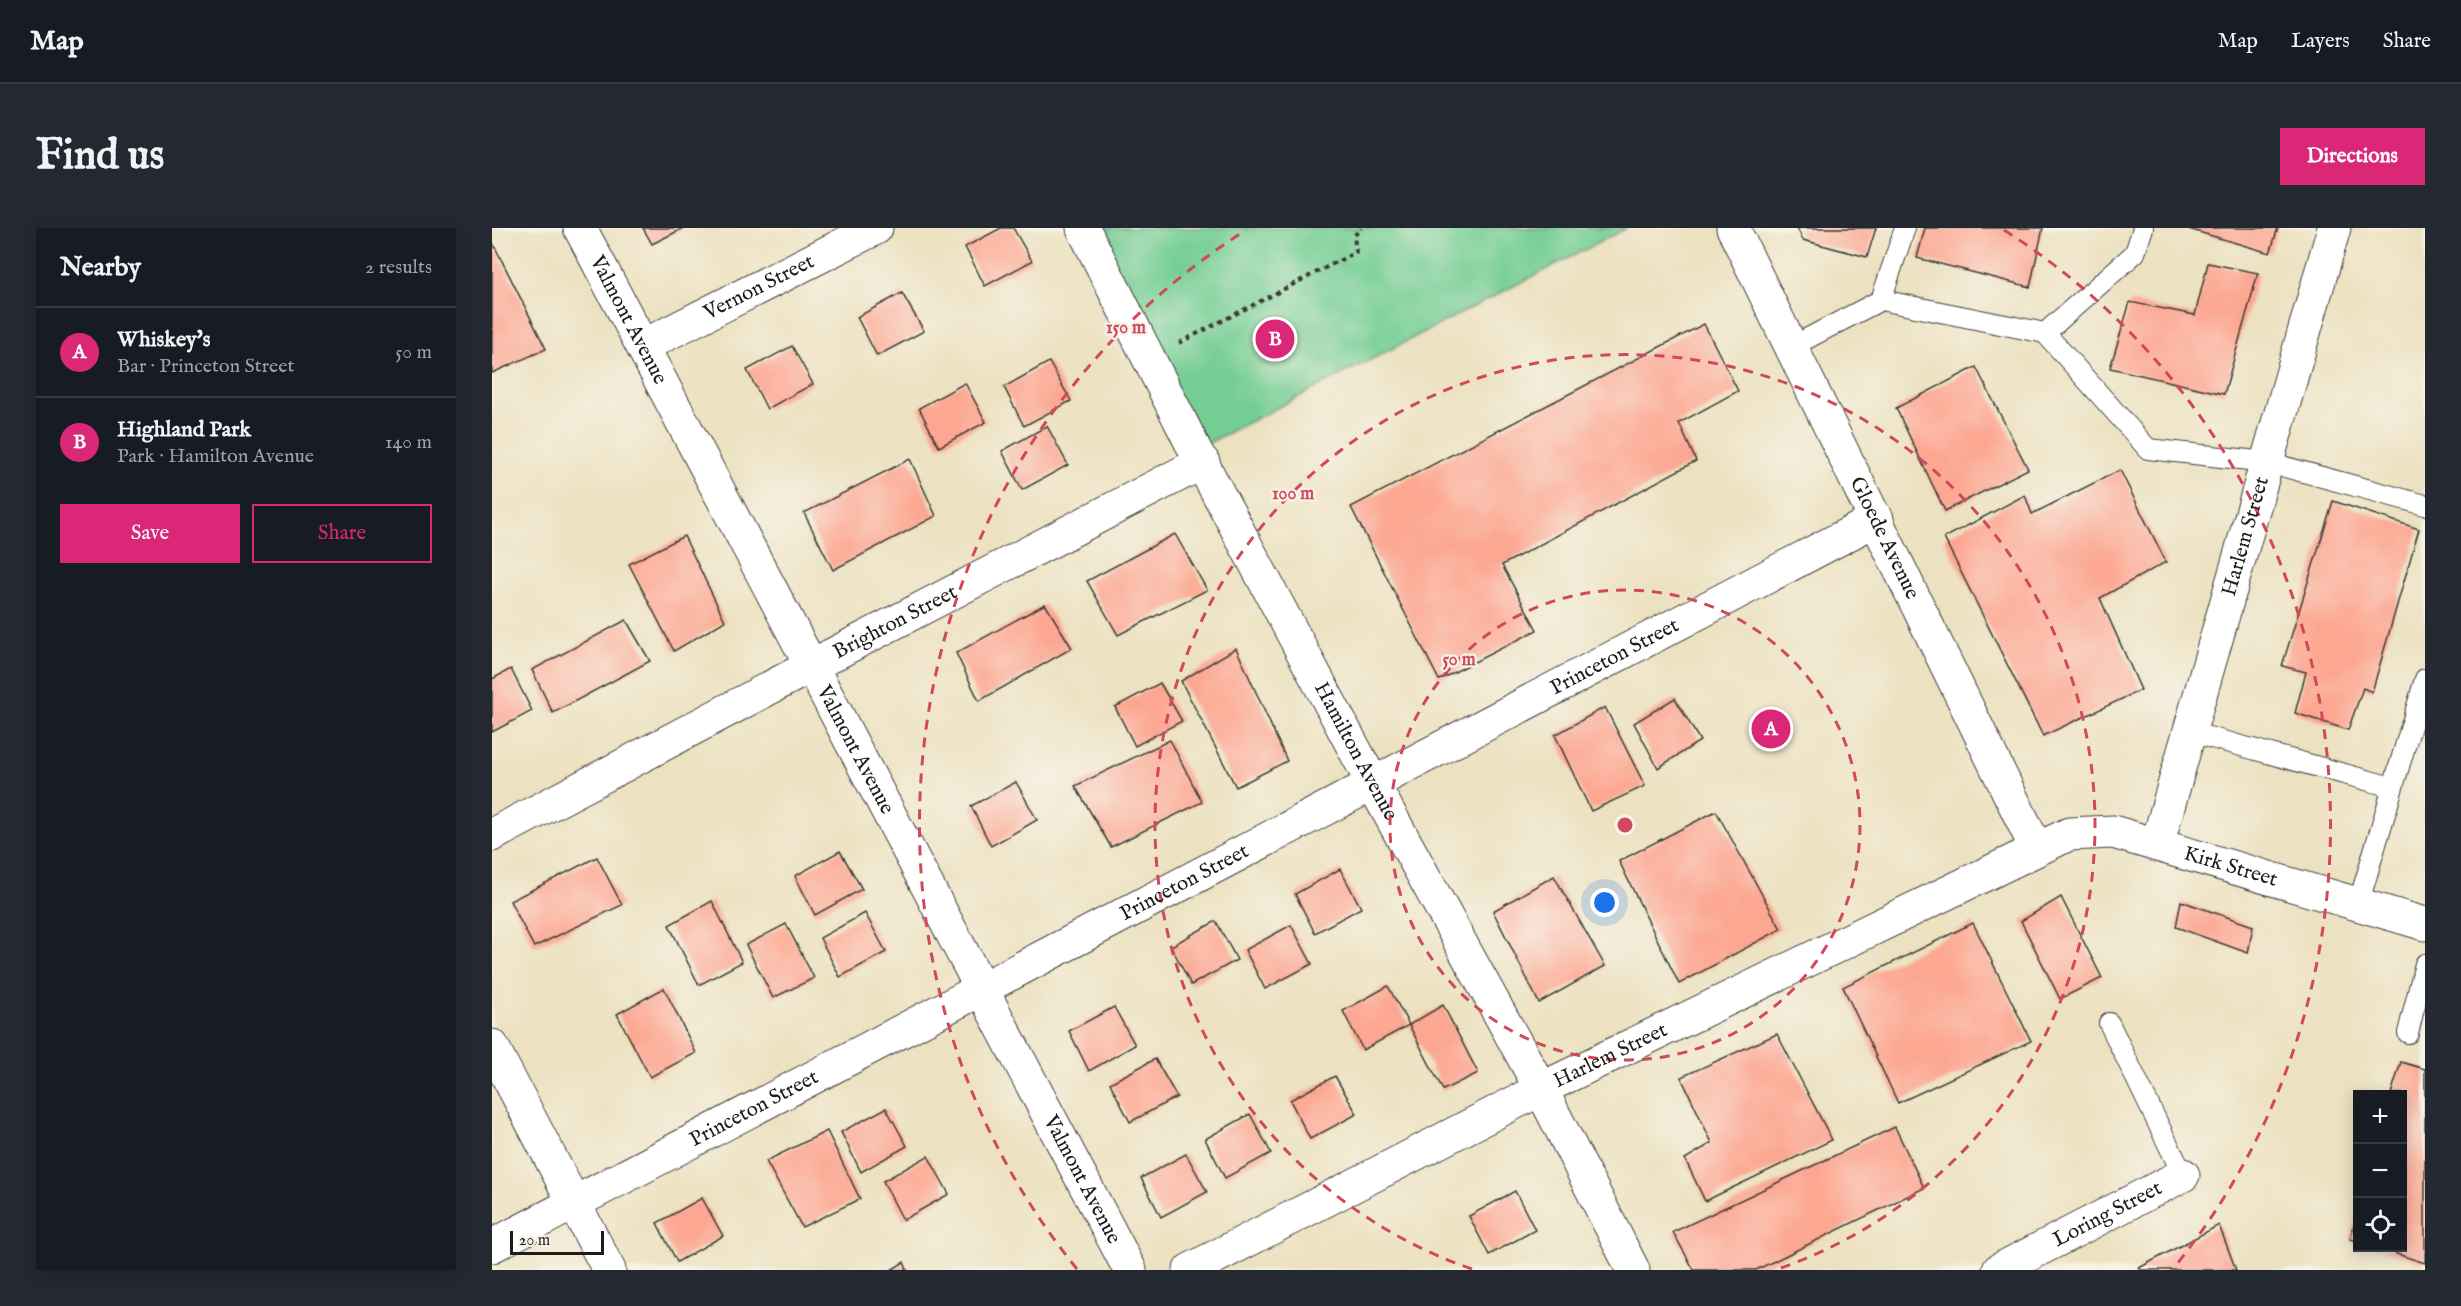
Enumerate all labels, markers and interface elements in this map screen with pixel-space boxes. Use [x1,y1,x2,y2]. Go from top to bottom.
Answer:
text: Map [30,24,84,59]
text: Map [2218,28,2258,55]
text: Layers [2291,28,2350,55]
text: Share [2383,28,2431,55]
button: Directions [2280,128,2425,185]
text: Find us [36,130,164,183]
street label: Vernon Street [698,248,819,327]
street label: Valmont Avenue [583,250,674,389]
text: Nearby [60,251,141,284]
text: 2 results [365,255,432,280]
pin: B [1256,316,1294,362]
text: 150 m [1106,317,1146,340]
text: Whiskey's [117,326,210,354]
text: A [73,340,86,365]
text: 50 m [395,340,432,365]
text: Bar · Princeton Street [117,354,294,379]
text: Highland Park [117,416,251,444]
text: B [73,430,86,455]
text: 140 m [385,430,432,455]
text: Park · Hamilton Avenue [117,444,314,469]
street label: Gloede Avenue [1843,472,1926,604]
street label: Harlem Street [2216,474,2275,599]
text: 100 m [1272,483,1314,506]
button: Save [60,504,240,563]
button: Share [252,504,432,563]
street label: Brighton Street [829,579,962,666]
street label: Princeton Street [1546,612,1684,702]
text: 50 m [1442,649,1476,672]
street label: Hamilton Avenue [1308,677,1404,825]
street label: Valmont Avenue [810,680,901,819]
pin: A [1752,706,1790,752]
centre of rings [1615,815,1635,835]
street label: Princeton Street [1115,838,1253,927]
street label: Kirk Street [2181,840,2281,893]
your location [1590,888,1619,917]
street label: Harlem Street [1549,1017,1672,1094]
street label: Princeton Street [685,1064,823,1153]
map controls [2353,1090,2407,1252]
button: + [2353,1090,2407,1144]
street label: Valmont Avenue [1037,1110,1127,1249]
button: − [2353,1144,2407,1198]
street label: Loring Street [2048,1175,2167,1253]
button: locate [2353,1198,2407,1252]
scale bar [510,1228,604,1256]
text: 20 m [519,1231,550,1251]

